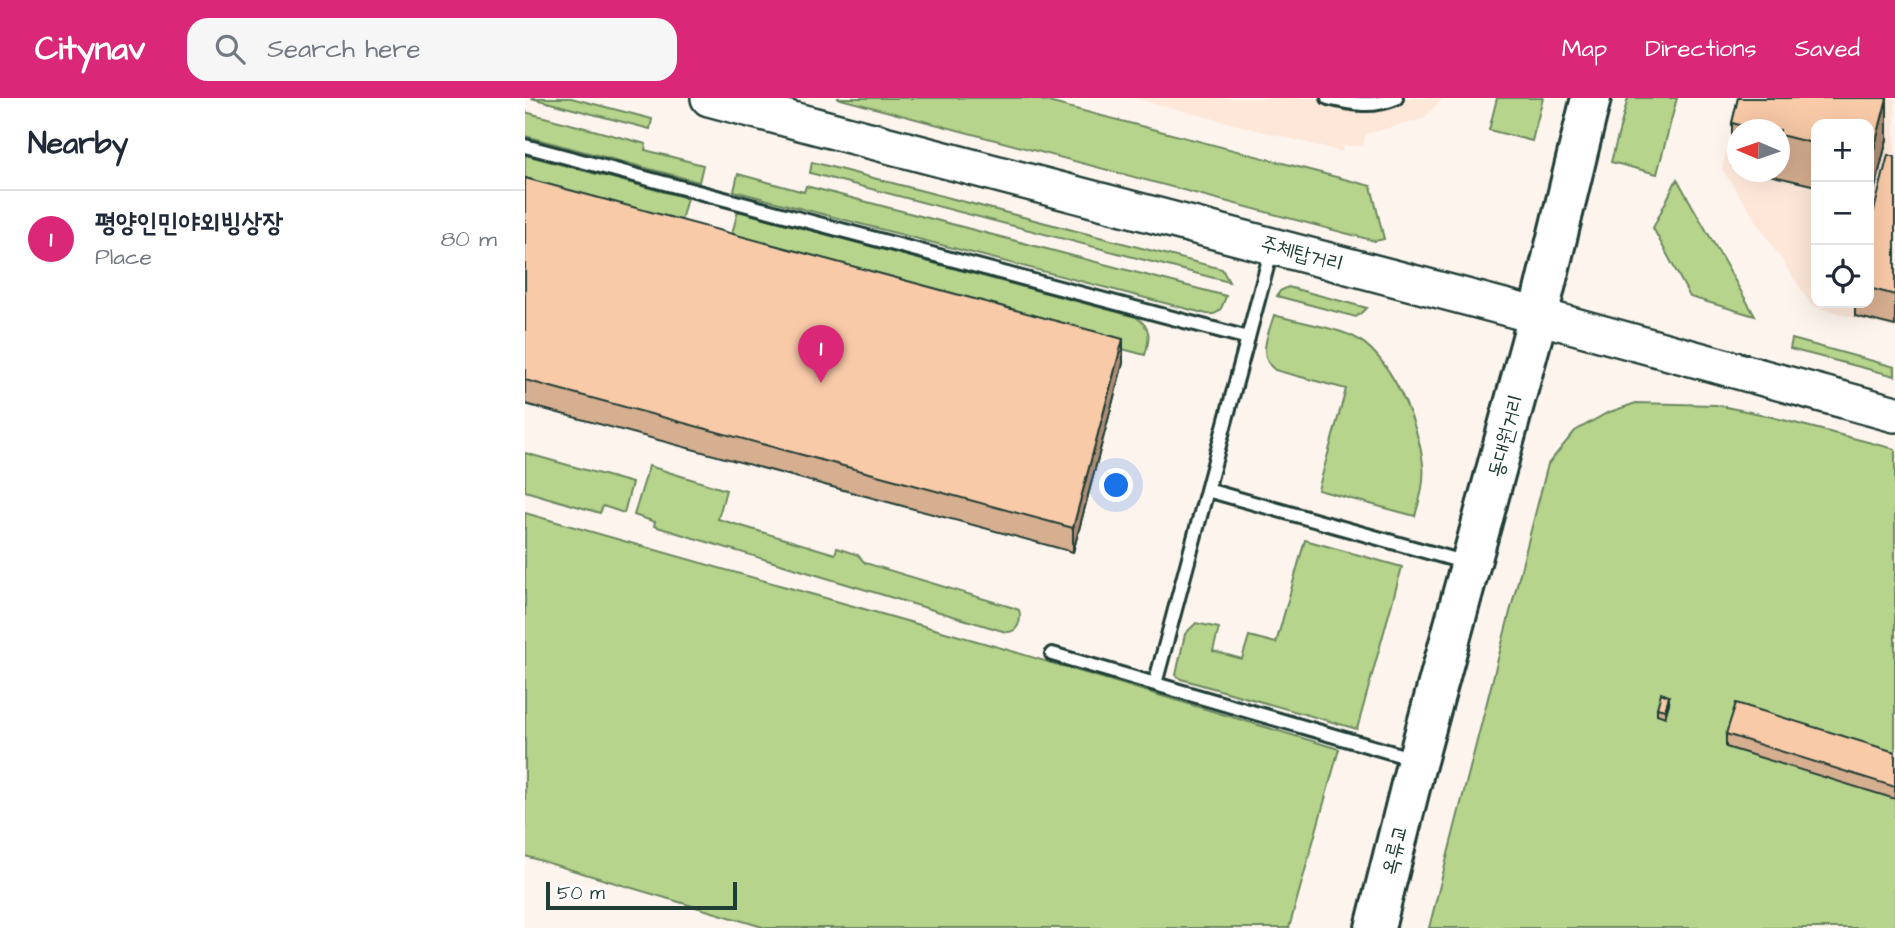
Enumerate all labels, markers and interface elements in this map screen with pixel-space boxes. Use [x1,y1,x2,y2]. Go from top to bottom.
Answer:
search box [187,18,677,81]
text: Citynav [35,26,145,72]
icon: search [211,30,249,68]
text: Search here [267,31,421,67]
text: Map [1562,32,1607,66]
text: Directions [1645,32,1757,66]
text: Saved [1795,32,1860,66]
north arrow [1727,119,1790,182]
map controls [1811,119,1874,308]
button: + [1811,119,1874,182]
text: Nearby [28,123,128,165]
button: − [1811,182,1874,245]
text: 평양인민야외빙상장 [95,205,283,241]
text: 1 [50,223,52,255]
text: 80 m [440,223,497,255]
street label: 주체탑거리 [1257,229,1347,279]
text: Place [95,241,152,273]
button: locate [1811,245,1874,308]
pin: 1 [798,325,844,383]
street label: 동대원거리 [1481,391,1531,481]
your location [1099,468,1133,502]
street label: 옥류교 [1375,822,1415,878]
scale bar [546,879,737,911]
text: 50 m [557,880,605,907]

